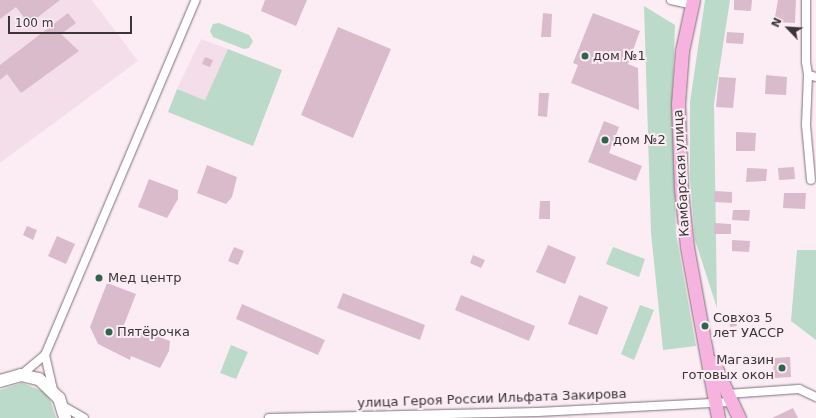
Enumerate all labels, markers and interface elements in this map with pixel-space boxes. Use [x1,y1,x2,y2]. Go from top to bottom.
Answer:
scale bar [10,8,134,34]
north arrow [768,8,808,48]
text: 100 m [15,16,53,30]
text: N [769,16,785,30]
place label: дом №1 [593,48,646,64]
marker: дом №1 [580,51,590,61]
street label: Камбарская улица [671,109,693,237]
place label: дом №2 [613,132,666,148]
marker: дом №2 [600,135,610,145]
place label: Мед центр [108,270,182,286]
marker: Мед центр [93,272,105,284]
place label: Совхоз 5 лет УАССР [713,311,784,342]
marker: Совхоз 5 лет УАССР [700,321,710,331]
place label: Пятёрочка [117,324,190,340]
marker: Пятёрочка [104,327,114,337]
place label: Магазин готовых окон [682,353,774,384]
marker: Магазин готовых окон [777,363,787,373]
street label: улица Героя России Ильфата Закирова [357,387,627,411]

